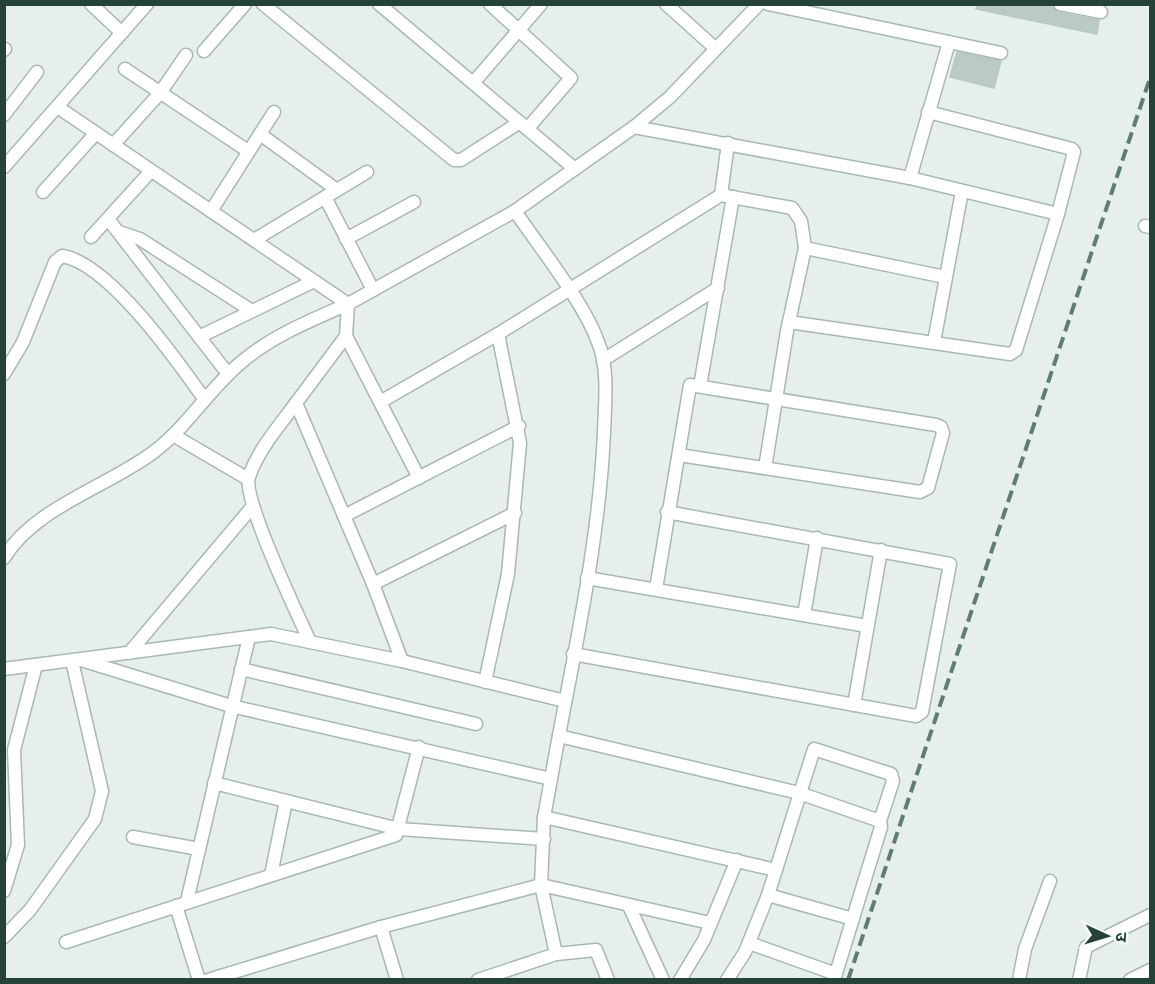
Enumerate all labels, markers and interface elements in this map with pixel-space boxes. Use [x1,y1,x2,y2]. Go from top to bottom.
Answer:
north arrow [1077,906,1137,966]
text: उ [1112,932,1131,943]

